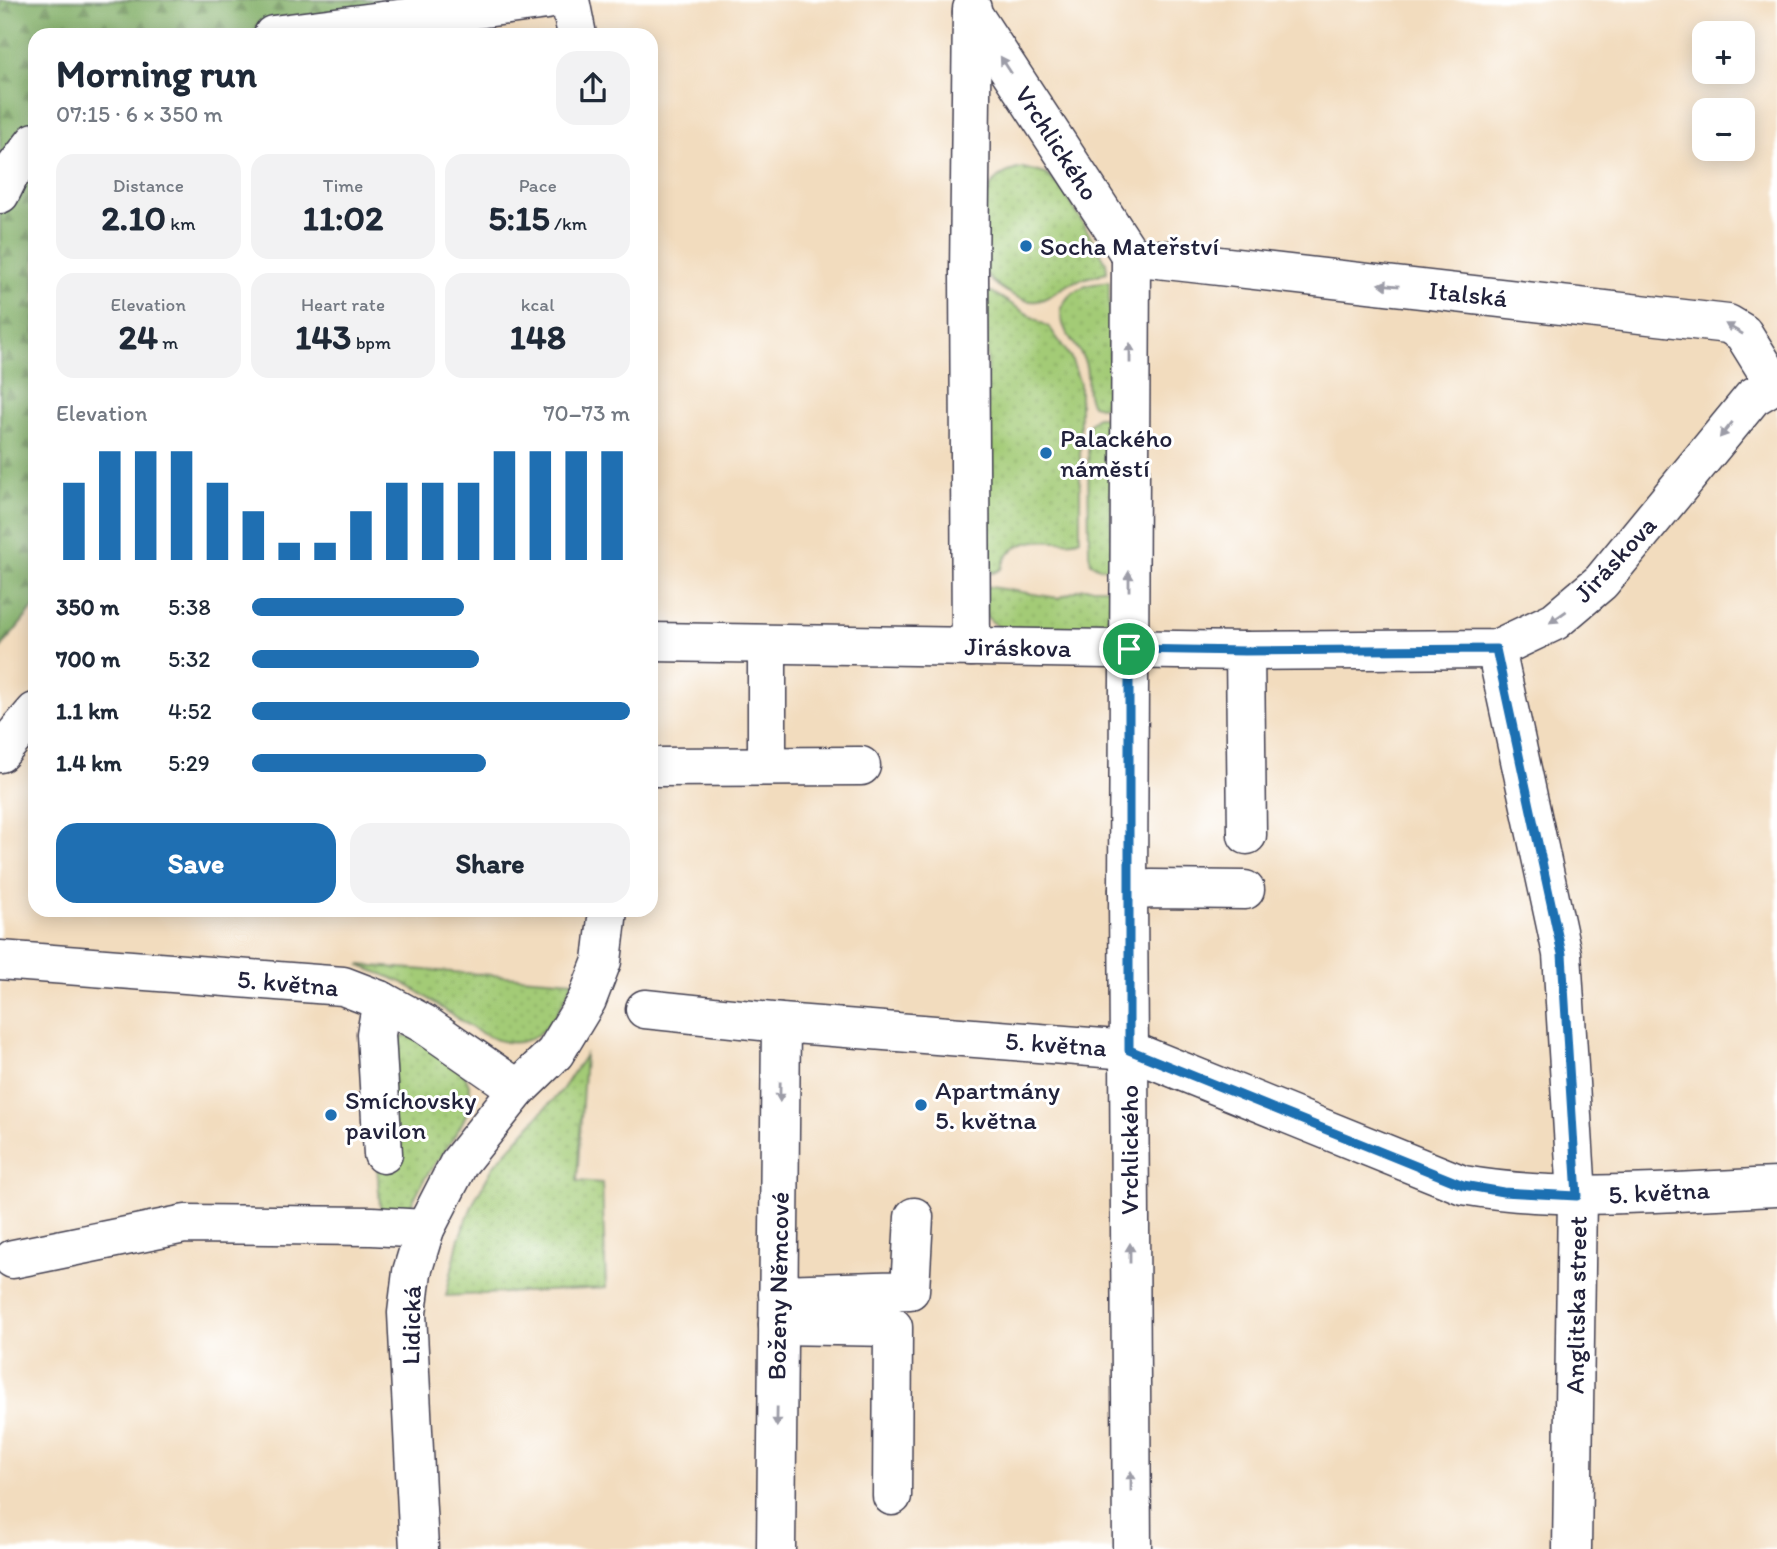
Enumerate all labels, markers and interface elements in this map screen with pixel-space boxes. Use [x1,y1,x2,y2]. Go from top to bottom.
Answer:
map controls [1692,21,1755,161]
button: + [1692,21,1755,84]
text: Morning run [56,51,257,97]
button: share [556,51,630,125]
one-way arrow [999,56,1013,74]
street label: Vrchlického [1008,80,1106,206]
button: − [1692,98,1755,161]
text: 07:15 · 6 × 350 m [56,100,223,128]
text: Distance [113,174,184,197]
text: Time [323,174,363,197]
text: Pace [519,174,557,197]
text: 2.10 [101,197,166,239]
text: 11:02 [302,197,384,239]
text: 5:15 [488,197,550,239]
text: km [166,212,195,235]
text: /km [550,212,587,235]
place label: Socha Mateřství [1040,230,1219,262]
marker: Socha Mateřství [1018,238,1034,254]
street label: Italská [1427,274,1509,314]
one-way arrow [1377,280,1399,291]
text: Elevation [111,293,186,316]
text: Heart rate [301,293,385,316]
text: kcal [521,293,555,316]
text: 24 [118,316,158,358]
text: 143 [295,316,351,358]
text: 148 [509,316,566,358]
one-way arrow [1725,323,1744,335]
text: m [158,331,178,354]
text: bpm [351,331,391,354]
one-way arrow [1124,342,1136,364]
text: Elevation [56,399,147,427]
text: 70–73 m [543,399,630,427]
one-way arrow [1718,421,1733,439]
place label: Palackého náměstí [1060,422,1173,484]
marker: Palackého náměstí [1038,445,1054,461]
street label: Jiráskova [1567,509,1664,609]
one-way arrow [1123,570,1135,592]
text: 350 m [56,593,119,621]
text: 5:38 [168,593,211,621]
one-way arrow [1549,610,1567,624]
pin [1099,619,1159,679]
street label: Jiráskova [964,630,1072,664]
icon: arrive [1110,630,1148,668]
text: 700 m [56,645,120,673]
text: 5:32 [168,645,210,673]
text: 1.1 km [56,697,119,725]
text: 4:52 [168,697,212,725]
text: 1.4 km [56,749,122,777]
text: 5:29 [168,749,210,777]
button: Save [56,823,336,903]
button: Share [350,823,630,903]
street label: 5. května [236,963,341,1003]
street label: 5. května [1004,1024,1108,1064]
place label: Apartmány 5. května [935,1074,1060,1136]
one-way arrow [774,1081,786,1103]
place label: Smíchovsky pavilon [345,1084,476,1146]
street label: Vrchlického [1113,1085,1145,1215]
marker: Apartmány 5. května [913,1097,929,1113]
marker: Smíchovsky pavilon [323,1107,339,1123]
street label: 5. května [1607,1173,1711,1211]
street label: Boženy Němcové [760,1191,796,1381]
street label: Anglitska street [1558,1215,1594,1394]
one-way arrow [1124,1242,1136,1264]
street label: Lidická [394,1284,428,1365]
one-way arrow [771,1406,783,1428]
one-way arrow [1125,1470,1137,1492]

